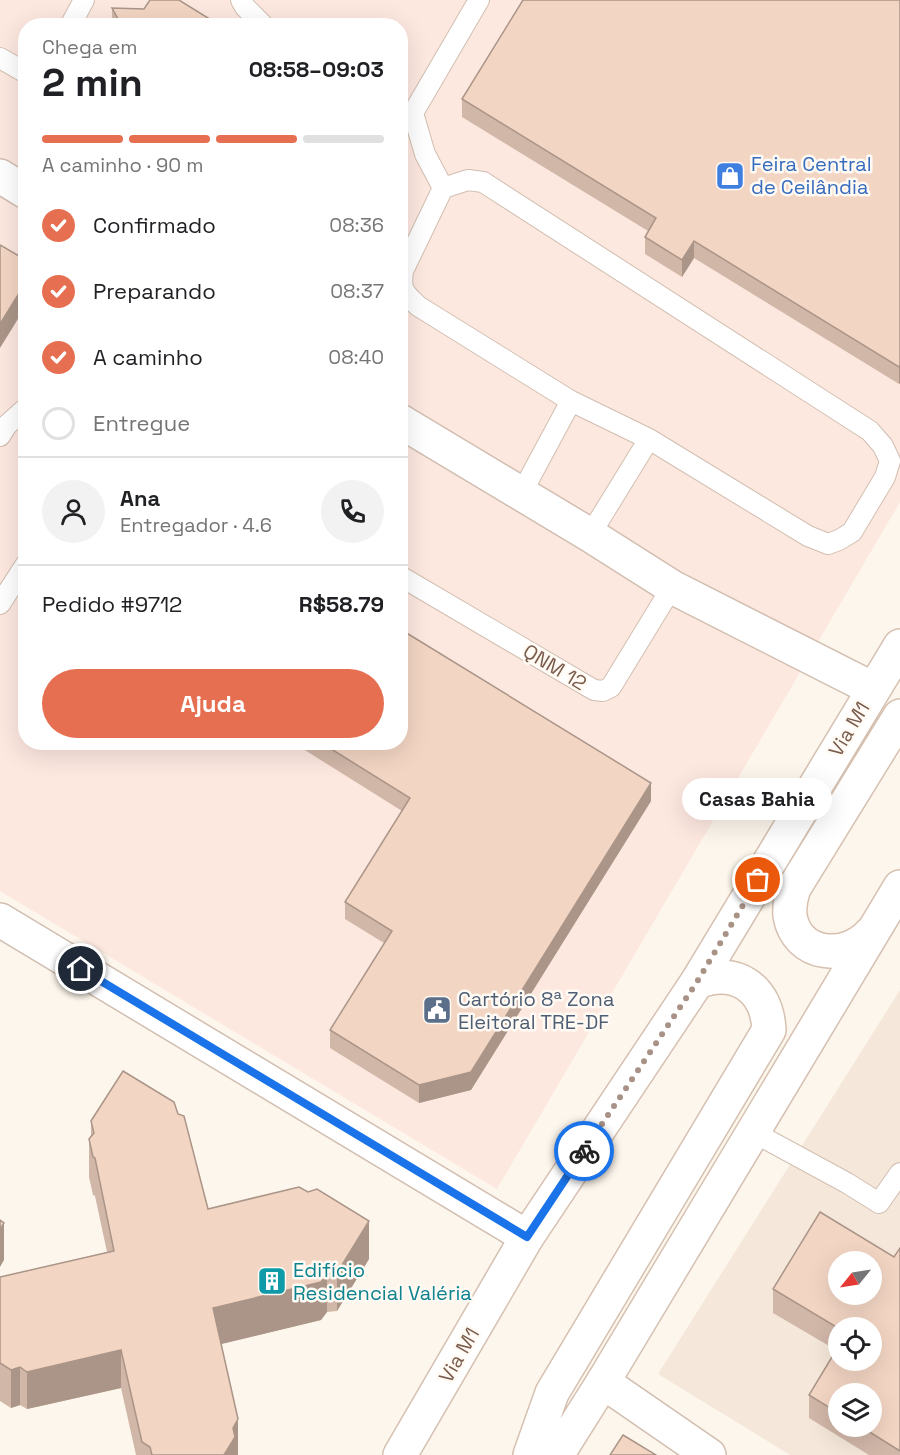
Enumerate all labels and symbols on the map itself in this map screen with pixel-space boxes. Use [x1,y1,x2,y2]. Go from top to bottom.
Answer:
place label: Feira Central de Ceilândia [751,151,872,200]
shop icon: Feira Central de Ceilândia [714,160,746,192]
street label: QNM 12 [519,638,591,696]
street label: Via M1 [823,697,875,761]
callout: Casas Bahia [683,778,833,820]
pin [732,854,783,905]
pin [55,943,106,994]
place label: Cartório 8ª Zona Eleitoral TRE-DF [458,986,614,1035]
public building icon: Cartório 8ª Zona Eleitoral TRE-DF [421,994,453,1026]
courier [554,1121,614,1181]
north arrow [828,1251,882,1305]
place label: Edifício Residencial Valéria [293,1257,472,1306]
building icon: Edifício Residencial Valéria [256,1265,288,1297]
street label: Via M1 [433,1323,485,1387]

